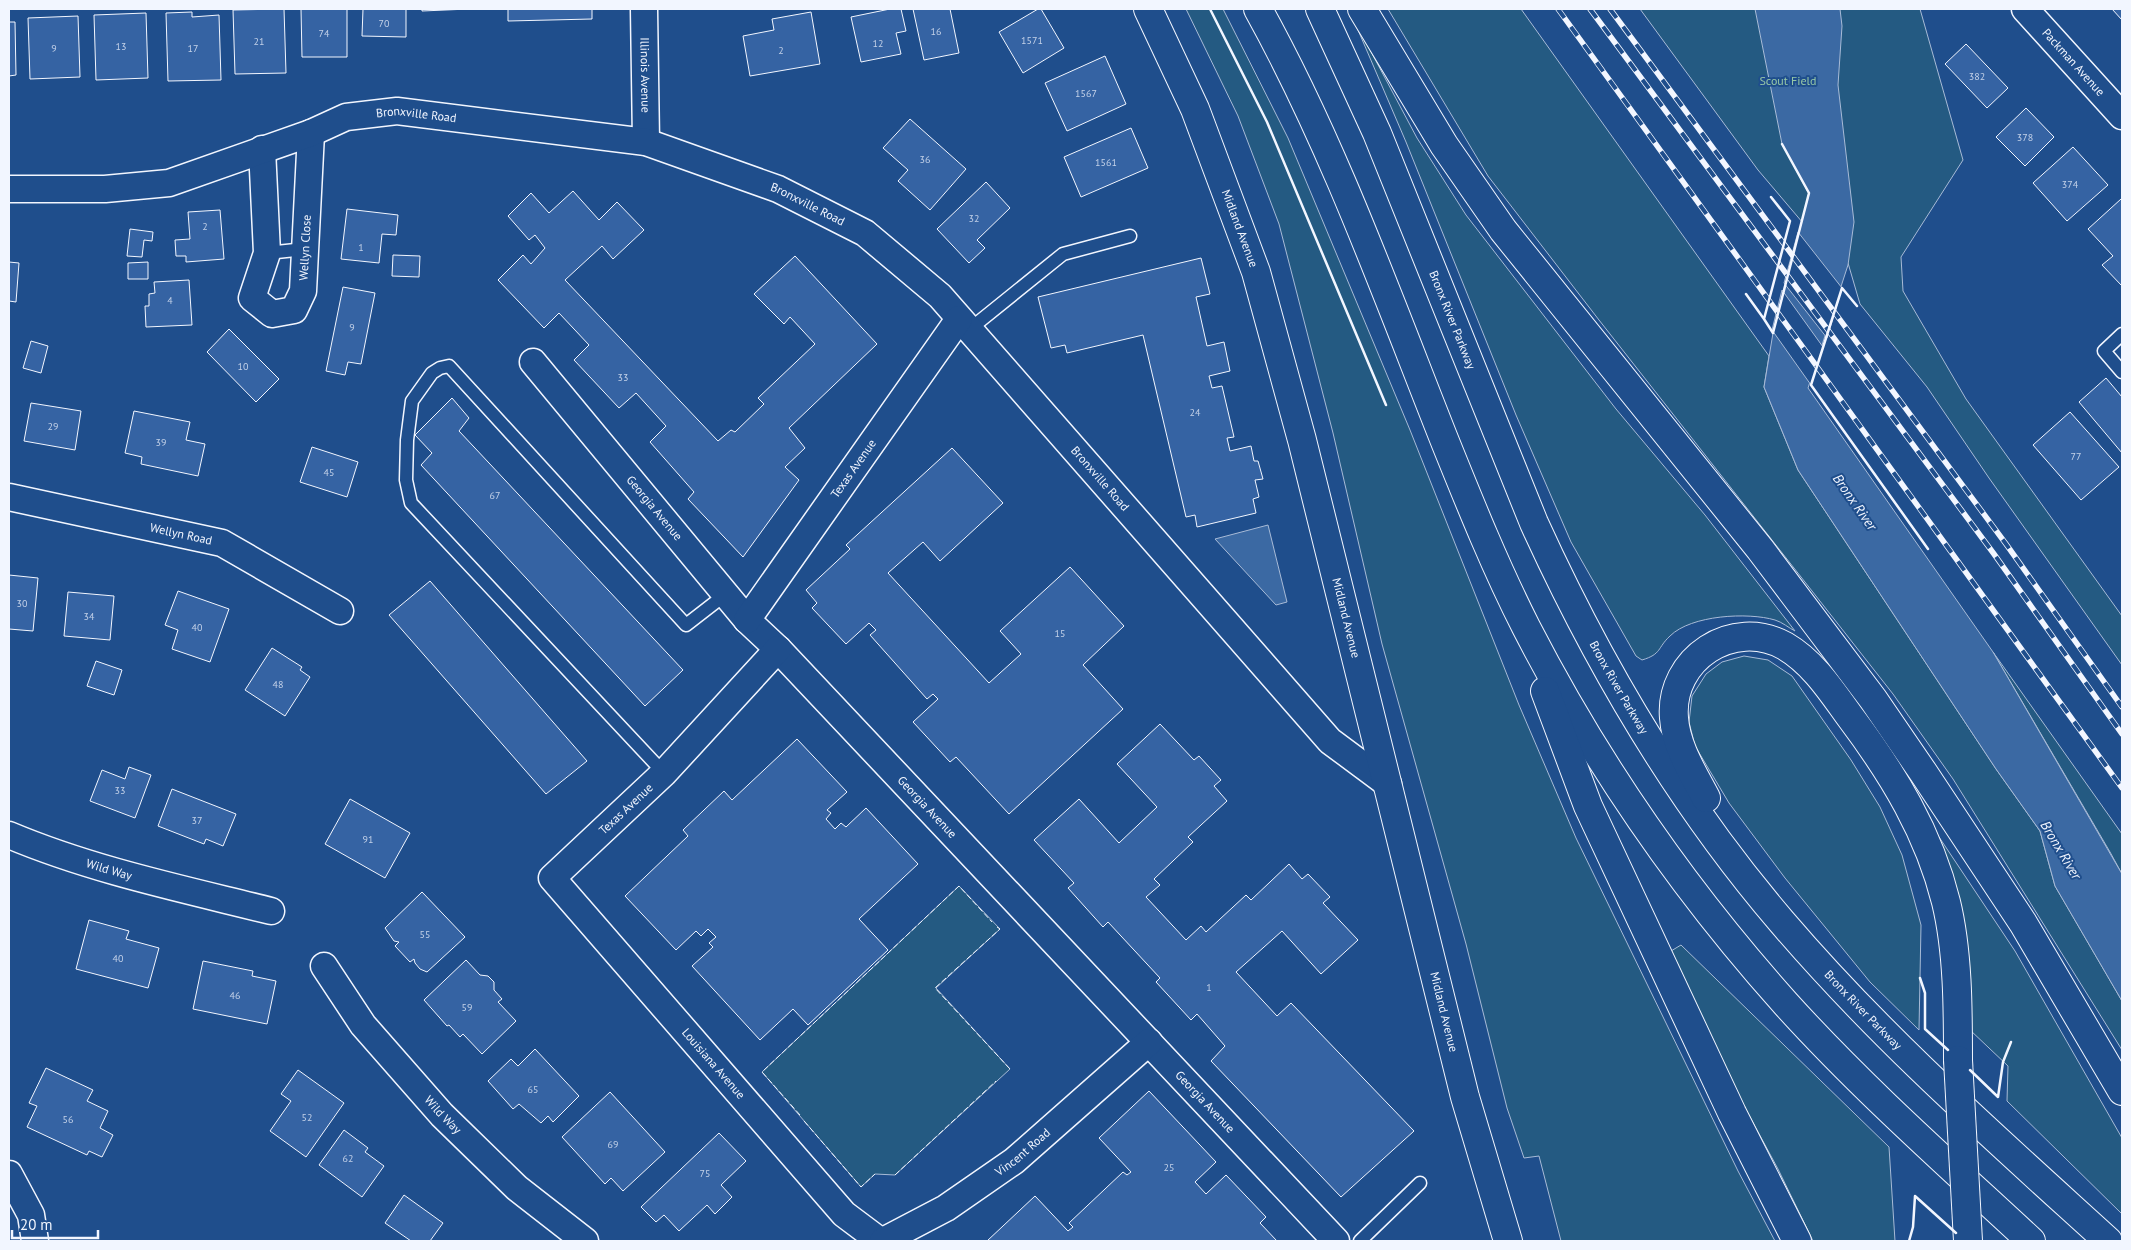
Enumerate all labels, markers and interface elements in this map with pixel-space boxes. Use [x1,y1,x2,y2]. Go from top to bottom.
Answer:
house number: 70 [379,17,390,30]
house number: 16 [931,25,941,38]
street label: Packman Avenue [2039,25,2108,99]
house number: 74 [319,27,330,40]
house number: 1571 [1021,34,1043,47]
house number: 21 [254,35,264,48]
street label: Illinois Avenue [637,37,654,113]
house number: 12 [873,37,883,50]
house number: 13 [116,40,126,53]
house number: 9 [51,42,57,55]
house number: 17 [188,42,198,55]
house number: 2 [778,44,784,57]
house number: 382 [1969,70,1985,83]
park label: Scout Field [1759,73,1817,88]
house number: 1567 [1075,87,1097,100]
street label: Bronxville Road [375,103,457,125]
house number: 378 [2017,131,2033,144]
house number: 36 [920,153,930,166]
house number: 1561 [1095,156,1117,169]
house number: 374 [2062,178,2079,191]
street label: Bronxville Road [769,179,847,229]
street label: Midland Avenue [1219,187,1262,269]
house number: 32 [969,212,979,225]
street label: Wellyn Close [296,214,314,281]
house number: 2 [202,220,208,233]
house number: 1 [358,241,364,254]
street label: Bronx River Parkway [1426,268,1479,372]
house number: 4 [167,294,173,307]
house number: 9 [349,321,355,334]
house number: 10 [238,360,249,373]
house number: 33 [618,371,628,384]
house number: 24 [1190,406,1201,419]
house number: 29 [48,420,58,433]
house number: 39 [156,436,166,449]
street label: Texas Avenue [827,436,879,501]
street label: Bronxville Road [1068,443,1133,514]
house number: 77 [2071,450,2081,463]
house number: 45 [324,466,334,479]
water label: Bronx River [1829,470,1882,535]
street label: Georgia Avenue [623,472,686,543]
house number: 67 [490,489,500,502]
street label: Wellyn Road [149,520,214,548]
street label: Midland Avenue [1329,576,1364,659]
house number: 30 [17,597,28,610]
house number: 34 [84,610,95,623]
house number: 40 [192,621,203,634]
house number: 15 [1055,627,1065,640]
street label: Bronx River Parkway [1587,638,1652,737]
house number: 48 [273,678,283,691]
street label: Georgia Avenue [895,773,960,841]
street label: Texas Avenue [596,780,656,837]
house number: 33 [115,784,125,797]
house number: 37 [192,814,202,827]
water label: Bronx River [2036,817,2086,884]
house number: 91 [363,833,373,846]
street label: Wild Way [84,855,134,883]
house number: 55 [420,928,430,941]
house number: 40 [113,952,124,965]
street label: Bronx River Parkway [1822,967,1906,1053]
street label: Midland Avenue [1427,970,1462,1053]
house number: 1 [1206,981,1212,994]
house number: 46 [230,989,240,1002]
house number: 59 [462,1001,472,1014]
street label: Louisiana Avenue [679,1025,749,1102]
street label: Georgia Avenue [1172,1067,1238,1136]
house number: 65 [528,1083,538,1096]
street label: Wild Way [422,1092,465,1137]
house number: 52 [302,1111,312,1124]
house number: 56 [63,1113,73,1126]
street label: Vincent Road [991,1125,1053,1179]
house number: 69 [608,1138,618,1151]
house number: 62 [343,1152,353,1165]
house number: 25 [1164,1161,1174,1174]
house number: 75 [700,1167,710,1180]
scale bar [12,1208,99,1240]
text: 20 m [20,1215,53,1234]

